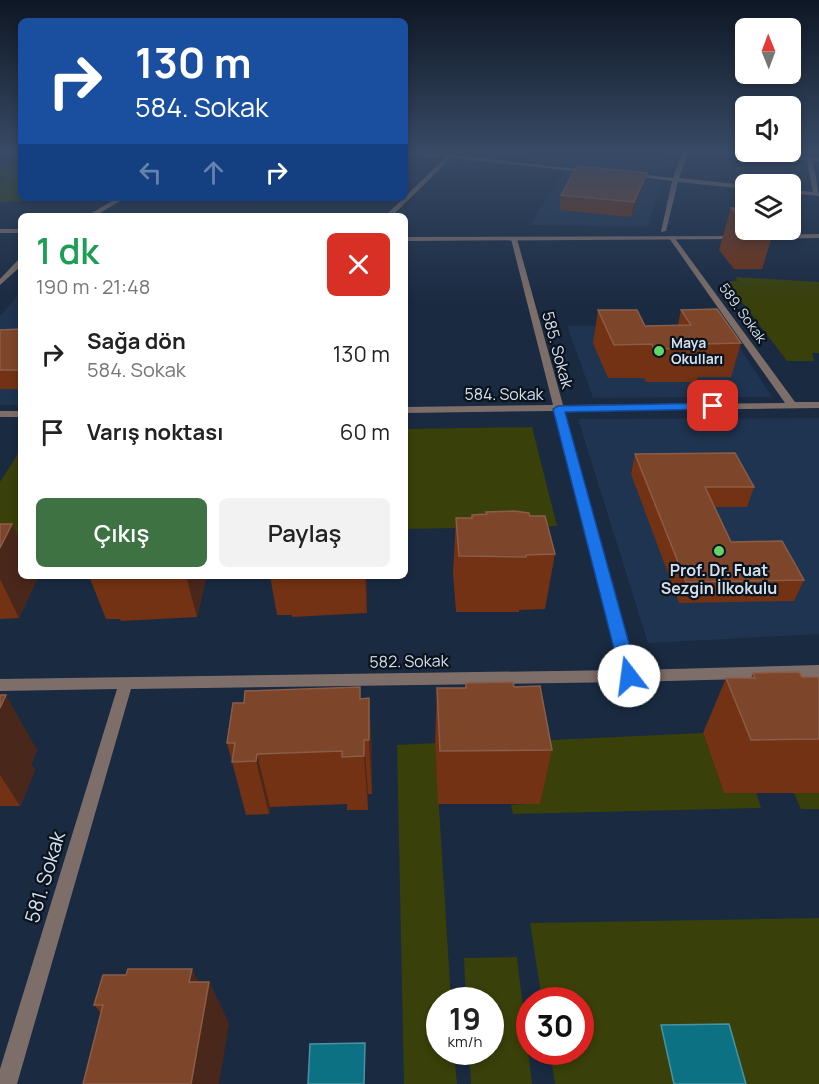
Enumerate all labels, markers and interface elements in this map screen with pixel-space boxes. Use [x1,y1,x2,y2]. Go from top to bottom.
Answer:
north arrow [735,18,801,84]
map controls [735,18,801,240]
text: 130 m [135,33,252,91]
icon: right [36,42,114,120]
text: 584. Sokak [135,88,268,125]
button: sound [735,96,801,162]
icon: left [134,156,167,189]
icon: ahead [197,156,230,189]
icon: right [260,156,293,189]
button: layers [735,174,801,240]
text: 1 dk [36,226,99,275]
button: close [327,233,390,296]
text: 190 m · 21:48 [36,273,150,300]
street label: 589. Sokak [715,279,772,347]
street label: 585. Sokak [537,309,579,392]
text: Sağa dön [87,326,186,356]
place label: Maya Okulları [671,333,723,368]
icon: right [36,338,69,371]
text: 130 m [333,339,390,369]
marker: Maya Okulları [652,344,666,358]
text: 584. Sokak [87,356,186,383]
pin [687,380,738,431]
street label: 584. Sokak [465,383,545,405]
icon: arrive [696,389,729,422]
icon: arrive [36,416,69,449]
text: Varış noktası [87,417,223,447]
text: 60 m [340,417,390,447]
button: Çıkış [36,498,207,567]
button: Paylaş [219,498,390,567]
marker: Prof. Dr. Fuat Sezgin İlkokulu [712,544,726,558]
place label: Prof. Dr. Fuat Sezgin İlkokulu [661,559,777,599]
position arrow [597,644,661,708]
street label: 582. Sokak [369,649,450,673]
street label: 581. Sokak [18,827,72,926]
speed limit sign: 30 [516,987,594,1065]
text: 19 [449,998,481,1039]
text: km/h [448,1031,482,1052]

